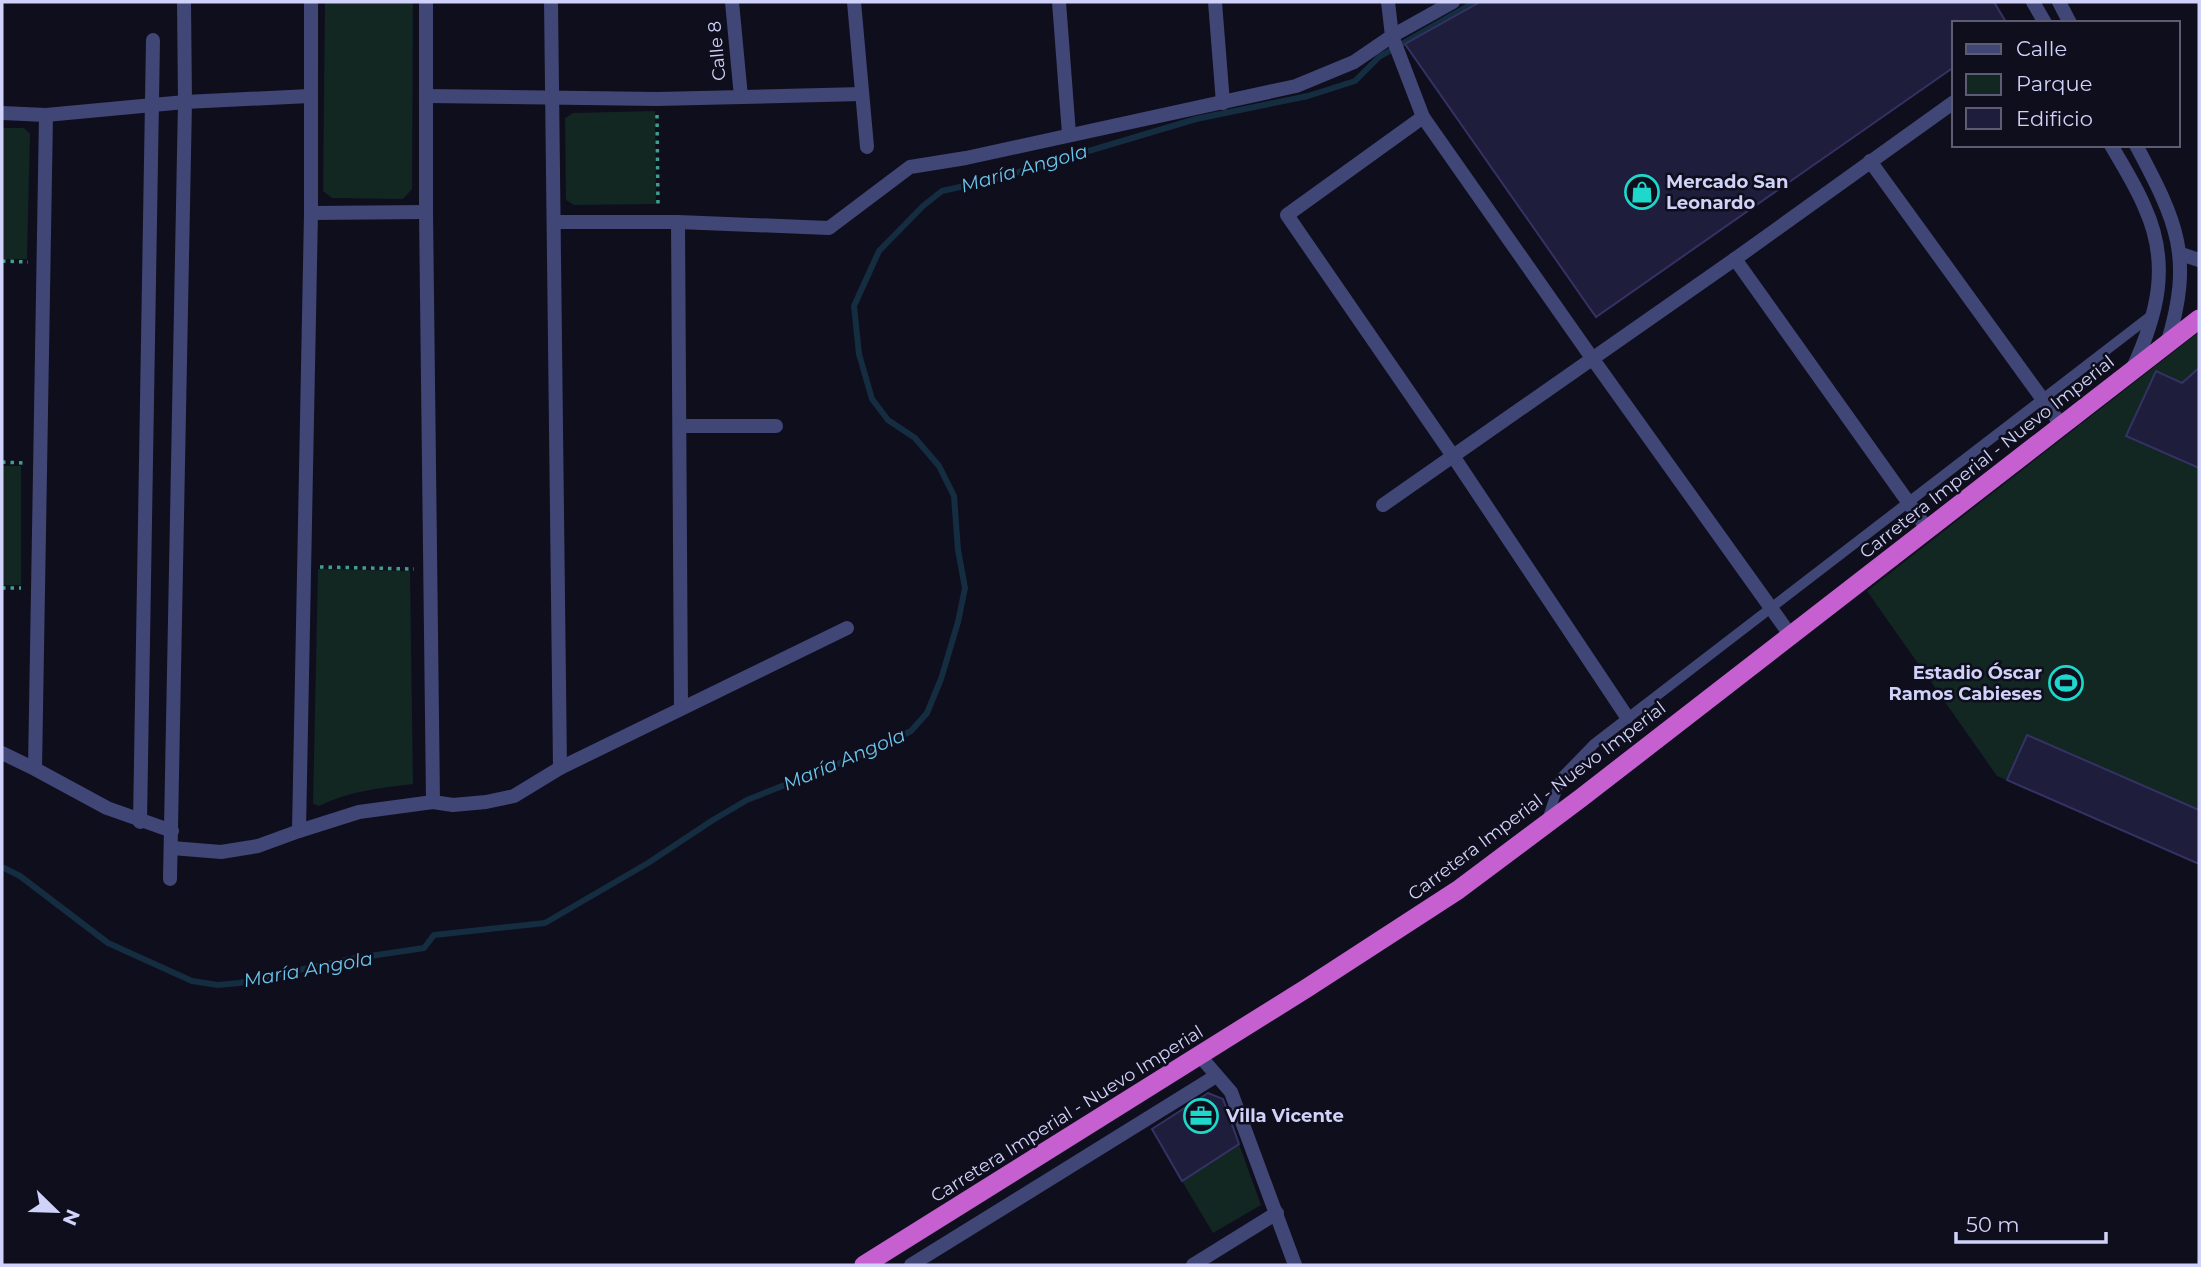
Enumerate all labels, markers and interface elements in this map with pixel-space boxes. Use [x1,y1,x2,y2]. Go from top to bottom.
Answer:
street label: Calle 8 [703,20,731,82]
legend [1952,21,2180,147]
text: Calle [2016,36,2067,61]
text: Parque [2016,71,2092,96]
text: Edificio [2016,106,2093,131]
water label: María Angola [958,139,1090,198]
place label: Mercado San Leonardo [1666,171,1788,214]
shop icon: Mercado San Leonardo [1623,173,1661,211]
street label: Carretera Imperial - Nuevo Imperial [1855,351,2119,563]
place label: Estadio Óscar Ramos Cabieses [1889,662,2042,705]
sports icon: Estadio Óscar Ramos Cabieses [2047,664,2085,702]
street label: Carretera Imperial - Nuevo Imperial [1404,697,1670,905]
water label: María Angola [779,723,909,796]
water label: María Angola [242,947,375,992]
street label: Carretera Imperial - Nuevo Imperial [927,1021,1207,1207]
office icon: Villa Vicente [1182,1097,1220,1135]
place label: Villa Vicente [1225,1105,1344,1127]
north arrow [21,1176,91,1246]
scale bar [1956,1200,2106,1244]
text: N [58,1206,85,1229]
text: 50 m [1966,1212,2020,1237]

